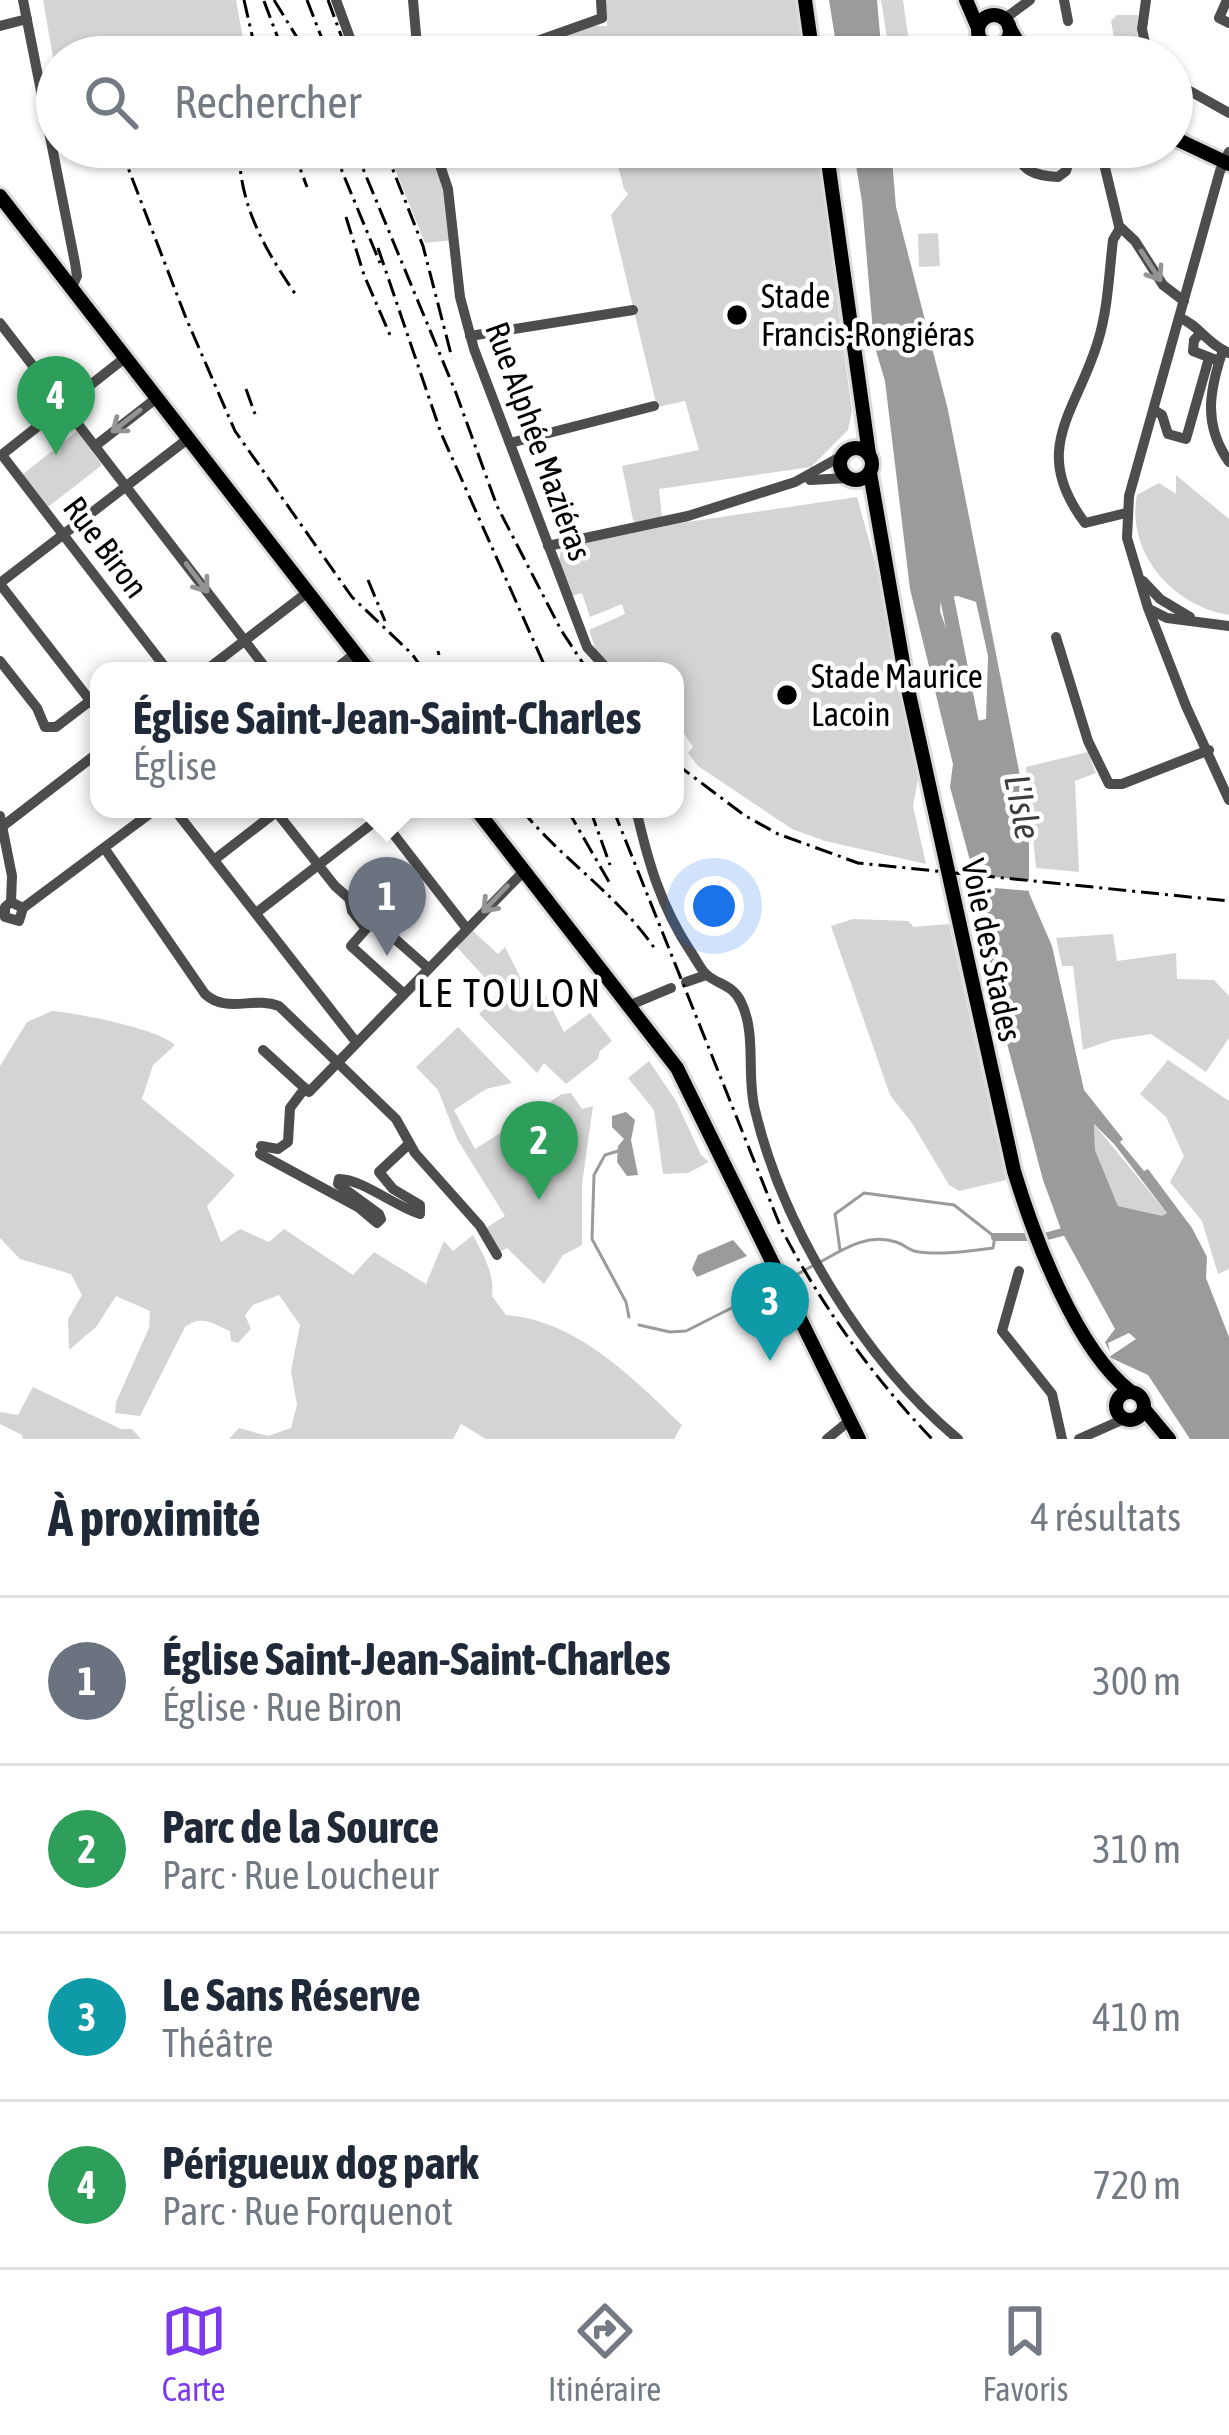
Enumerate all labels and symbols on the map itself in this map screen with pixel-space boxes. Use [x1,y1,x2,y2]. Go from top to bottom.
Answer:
one-way arrow [1139,249,1163,283]
place label: Stade Francis-Rongiéras [761,277,975,353]
marker: Stade Francis-Rongiéras [724,302,750,328]
street label: Rue Alphée Maziéras [478,317,600,565]
pin: 4 [17,356,95,455]
one-way arrow [111,408,143,434]
street label: Rue Biron [56,489,156,605]
one-way arrow [183,562,209,594]
place label: Stade Maurice Lacoin [811,657,983,733]
marker: Stade Maurice Lacoin [774,682,800,708]
water label: L'Isle [996,771,1050,843]
street label: Voie des Stades [954,855,1030,1045]
pin: 1 [348,857,426,956]
your location [684,876,744,936]
one-way arrow [481,884,509,913]
district label: LE TOULON [417,971,603,1015]
pin: 2 [500,1101,578,1200]
pin: 3 [731,1262,809,1361]

